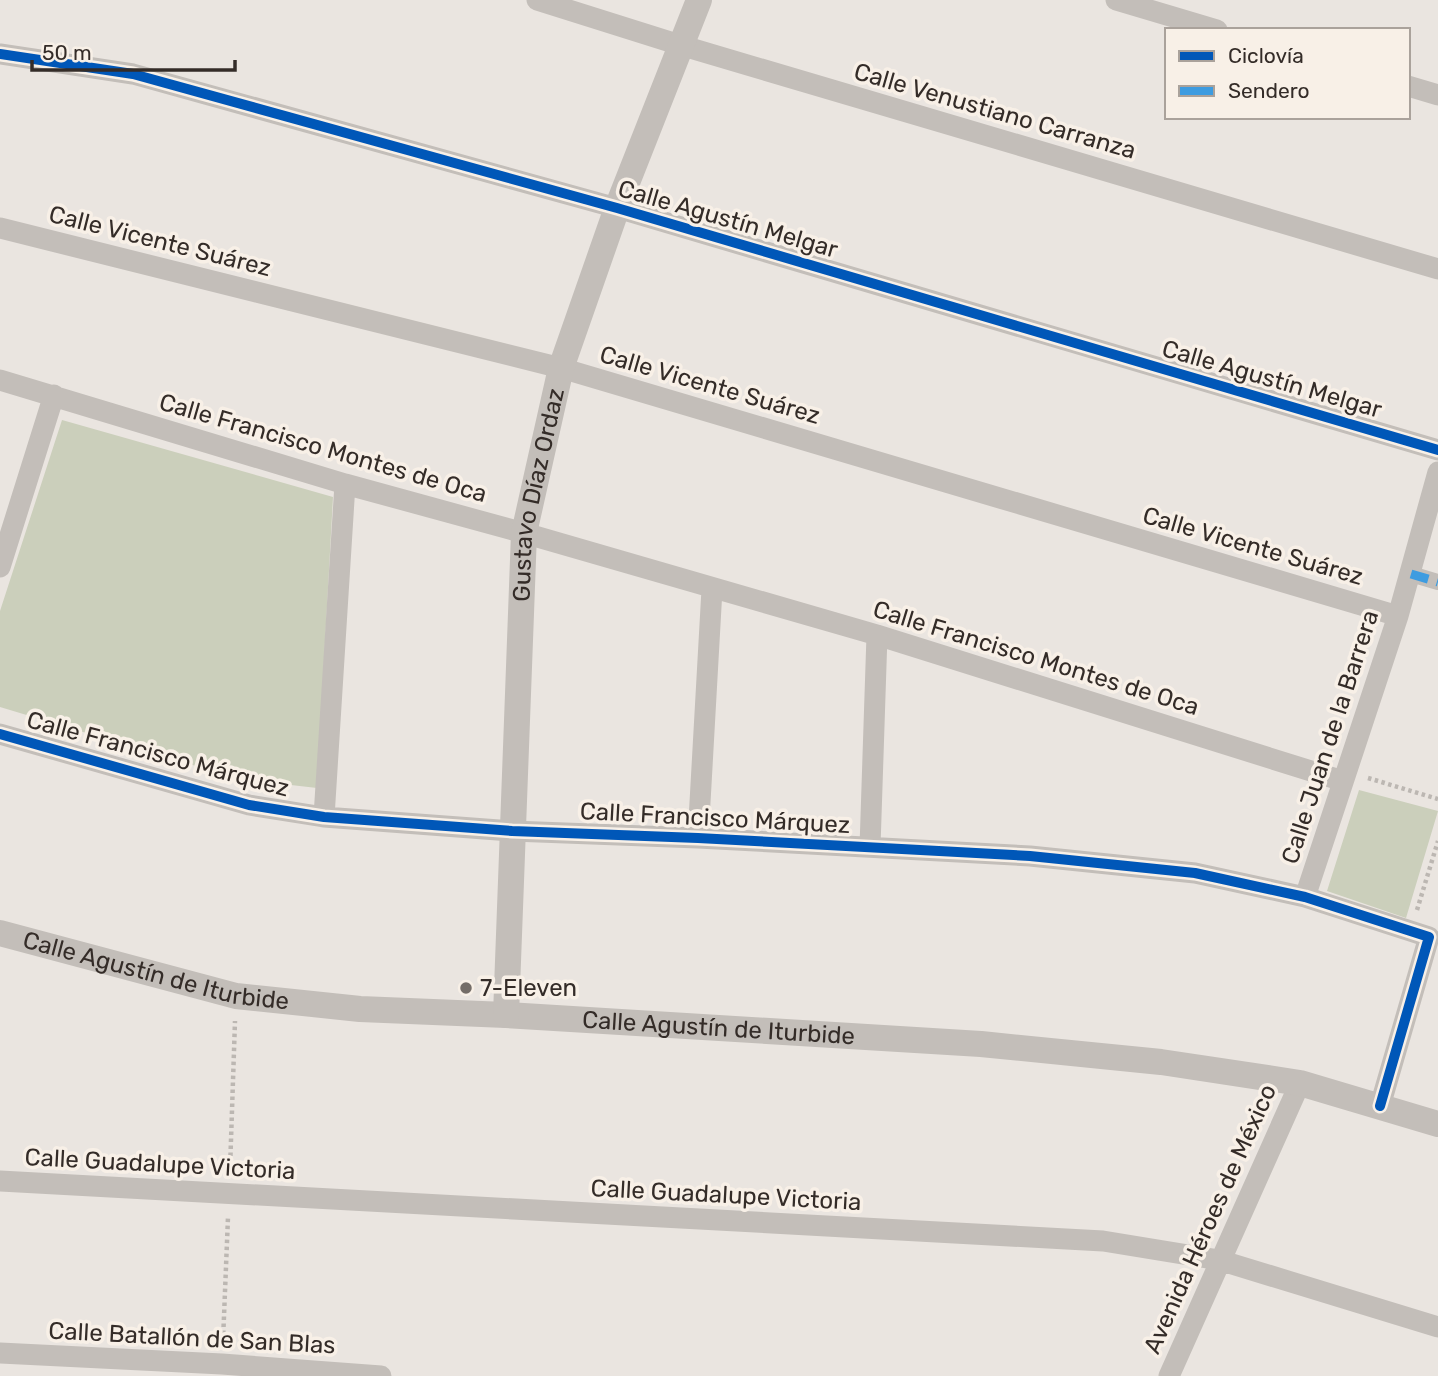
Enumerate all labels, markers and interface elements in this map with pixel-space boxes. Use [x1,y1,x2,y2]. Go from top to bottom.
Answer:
scale bar [32,28,234,72]
legend [1165,28,1410,119]
text: 50 m [42,40,92,65]
text: Ciclovía [1228,43,1304,68]
street label: Calle Venustiano Carranza [851,57,1139,165]
text: Sendero [1228,78,1310,103]
street label: Calle Agustín Melgar [615,174,841,264]
street label: Calle Vicente Suárez [46,200,274,282]
street label: Calle Agustín Melgar [1159,334,1385,424]
street label: Calle Vicente Suárez [597,340,823,430]
street label: Gustavo Díaz Ordaz [507,386,570,602]
street label: Calle Francisco Montes de Oca [156,388,490,508]
street label: Calle Vicente Suárez [1140,501,1366,591]
street label: Calle Francisco Montes de Oca [870,595,1202,721]
street label: Calle Juan de la Barrera [1276,607,1384,867]
street label: Calle Francisco Márquez [24,705,292,803]
street label: Calle Francisco Márquez [579,797,851,839]
street label: Calle Agustín de Iturbide [20,926,291,1015]
place label: 7-Eleven [480,974,577,1002]
marker: 7-Eleven [458,980,474,996]
street label: Calle Agustín de Iturbide [581,1006,856,1050]
street label: Avenida Héroes de México [1138,1080,1282,1358]
street label: Calle Guadalupe Victoria [24,1143,296,1185]
street label: Calle Guadalupe Victoria [590,1174,862,1216]
street label: Calle Batallón de San Blas [48,1316,336,1360]

